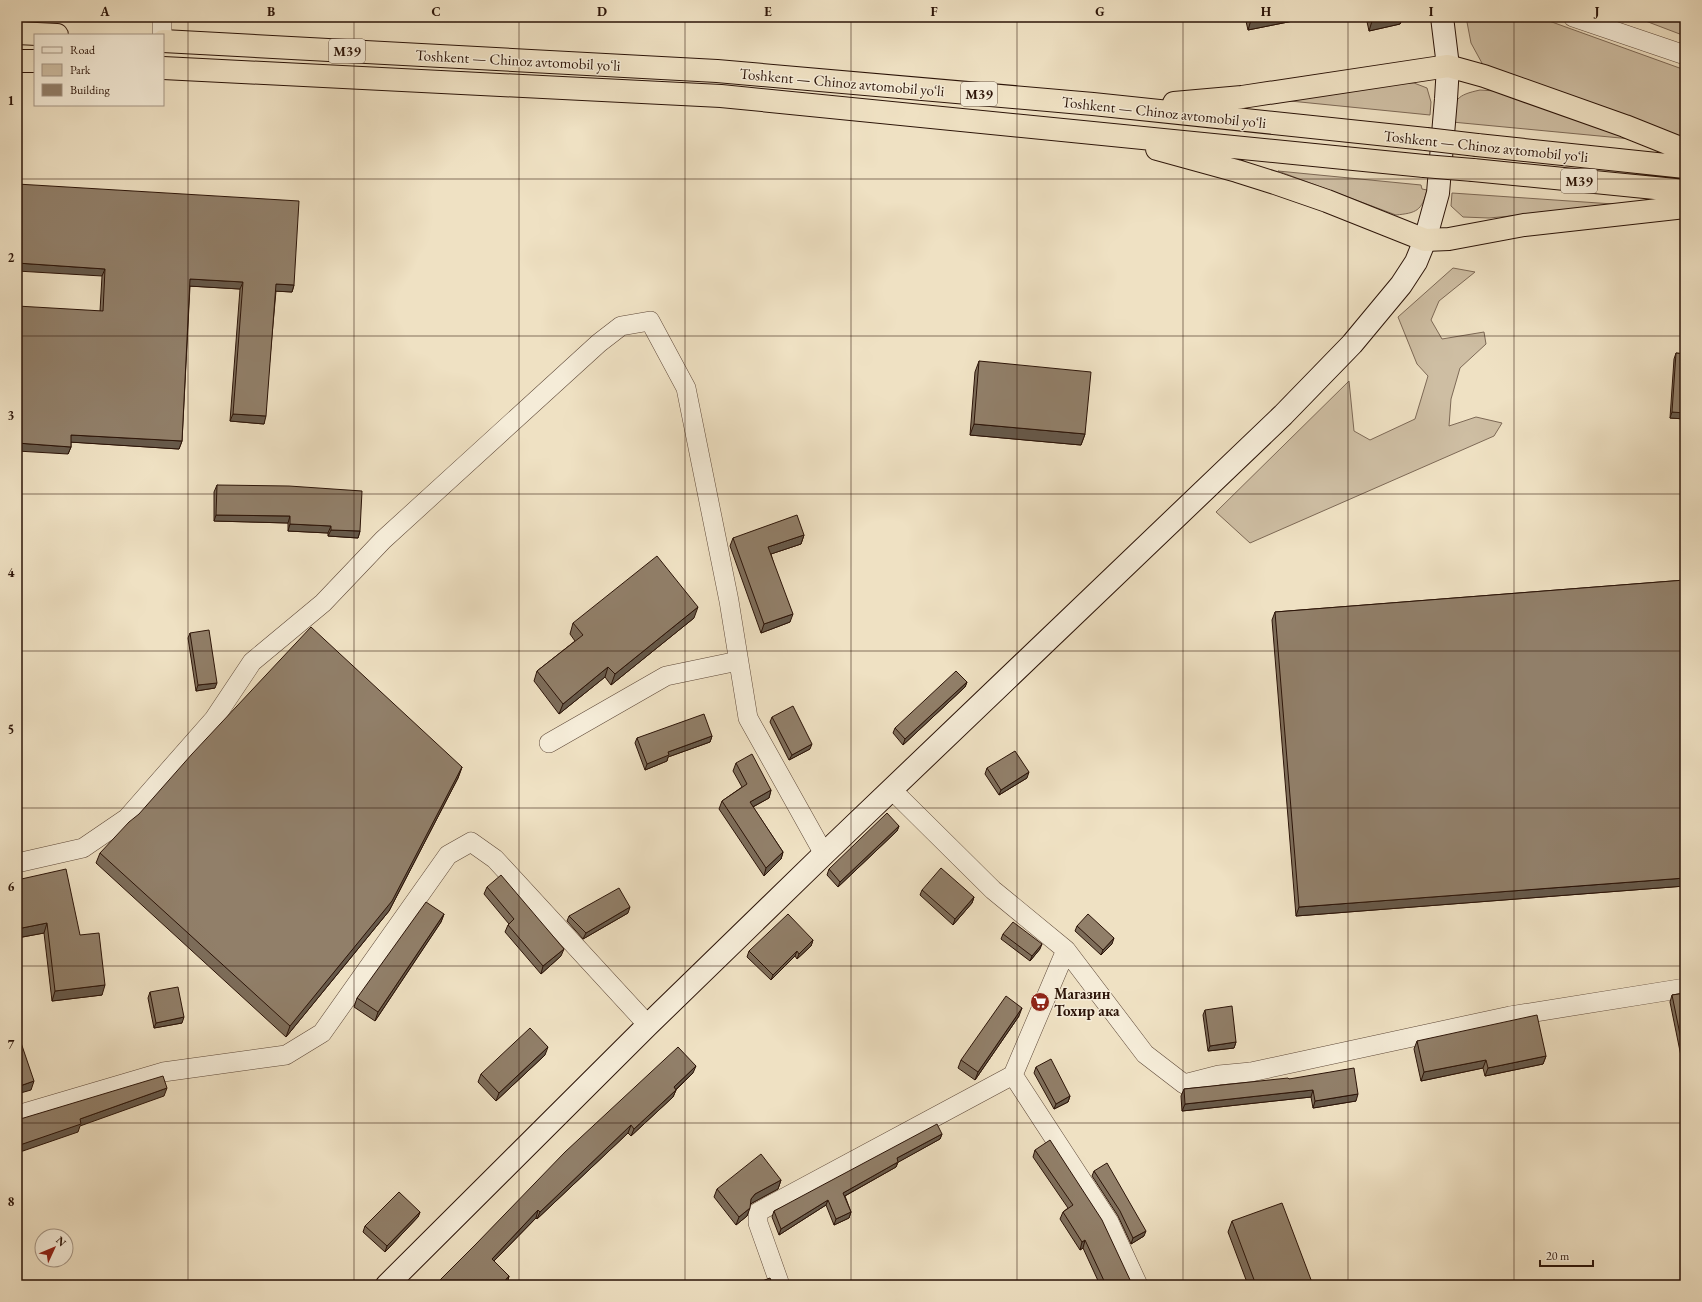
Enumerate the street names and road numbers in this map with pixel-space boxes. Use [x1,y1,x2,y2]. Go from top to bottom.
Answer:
road number: M39 [329,39,365,63]
street label: Toshkent — Chinoz avtomobil yoʻli [415,45,621,75]
street label: Toshkent — Chinoz avtomobil yoʻli [739,64,945,100]
road number: M39 [961,82,997,106]
street label: Toshkent — Chinoz avtomobil yoʻli [1061,92,1267,132]
street label: Toshkent — Chinoz avtomobil yoʻli [1383,126,1589,166]
road number: M39 [1561,169,1597,193]

